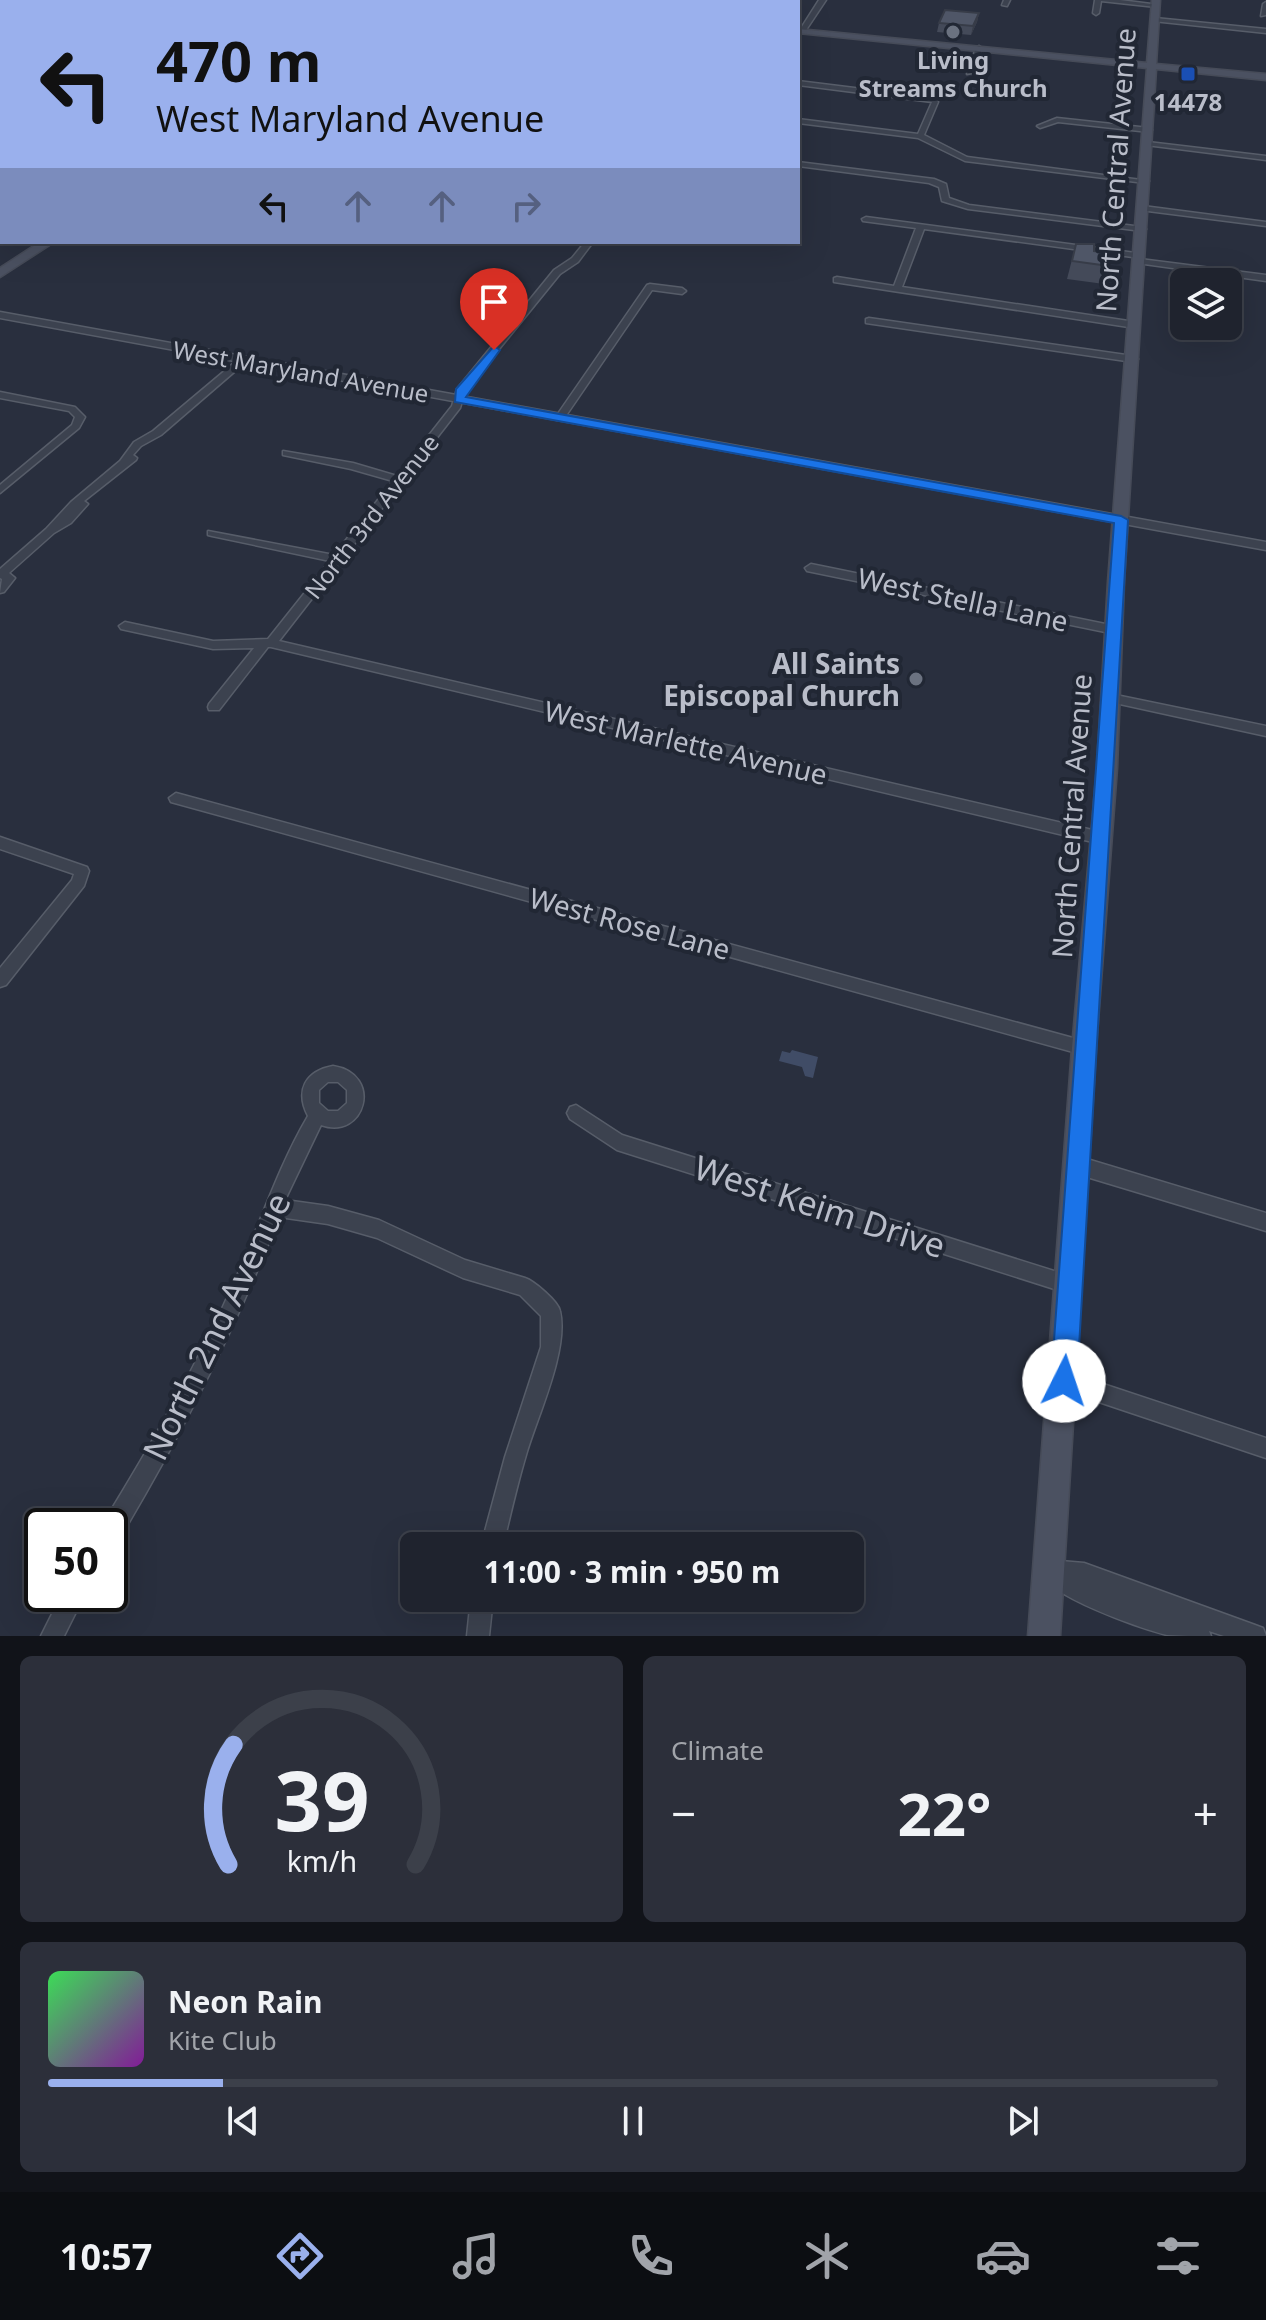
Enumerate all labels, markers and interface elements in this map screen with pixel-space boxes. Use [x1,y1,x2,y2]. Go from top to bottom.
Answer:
text: 470 m [156,22,321,98]
marker: Living Streams Church [944,23,962,41]
street label: North Central Avenue [1086,27,1144,313]
icon: left [24,32,128,136]
place label: Living Streams Church [858,43,1048,104]
marker: 14478 [1179,65,1197,83]
place label: 14478 [1154,85,1222,118]
text: West Maryland Avenue [156,94,544,143]
icon: left [252,184,296,228]
icon: ahead [336,184,380,228]
icon: ahead [420,184,464,228]
icon: right [504,184,548,228]
pin [460,268,528,350]
map controls [1170,268,1242,340]
button: layers [1170,268,1242,340]
icon: arrive [472,280,516,324]
street label: West Maryland Avenue [171,332,431,410]
street label: North 3rd Avenue [296,427,446,605]
street label: West Stella Lane [854,558,1072,640]
place label: All Saints Episcopal Church [663,644,900,714]
marker: All Saints Episcopal Church [907,670,925,688]
street label: North Central Avenue [1042,673,1100,959]
street label: West Marlette Avenue [541,691,831,793]
street label: West Rose Lane [525,878,735,968]
street label: West Keim Drive [689,1144,951,1268]
street label: North 2nd Avenue [131,1185,301,1467]
position arrow [1022,1339,1106,1423]
speed limit sign: 50 [24,1508,128,1612]
text: 11:00 · 3 min · 950 m [484,1551,780,1592]
text: Climate [671,1732,764,1768]
text: 39 [274,1742,369,1855]
text: 22° [897,1772,992,1854]
text: − [671,1783,696,1843]
text: + [1193,1783,1218,1843]
text: km/h [286,1841,357,1880]
text: Neon Rain [168,1981,322,2022]
text: Kite Club [168,2022,277,2058]
icon: previous [221,2099,265,2143]
icon: pause [611,2099,655,2143]
icon: next [1001,2099,1045,2143]
icon: directions [272,2228,328,2284]
icon: music [448,2228,504,2284]
icon: phone [623,2228,679,2284]
icon: climate [799,2228,855,2284]
icon: car [975,2228,1031,2284]
icon: filters [1150,2228,1206,2284]
text: 10:57 [60,2232,152,2281]

